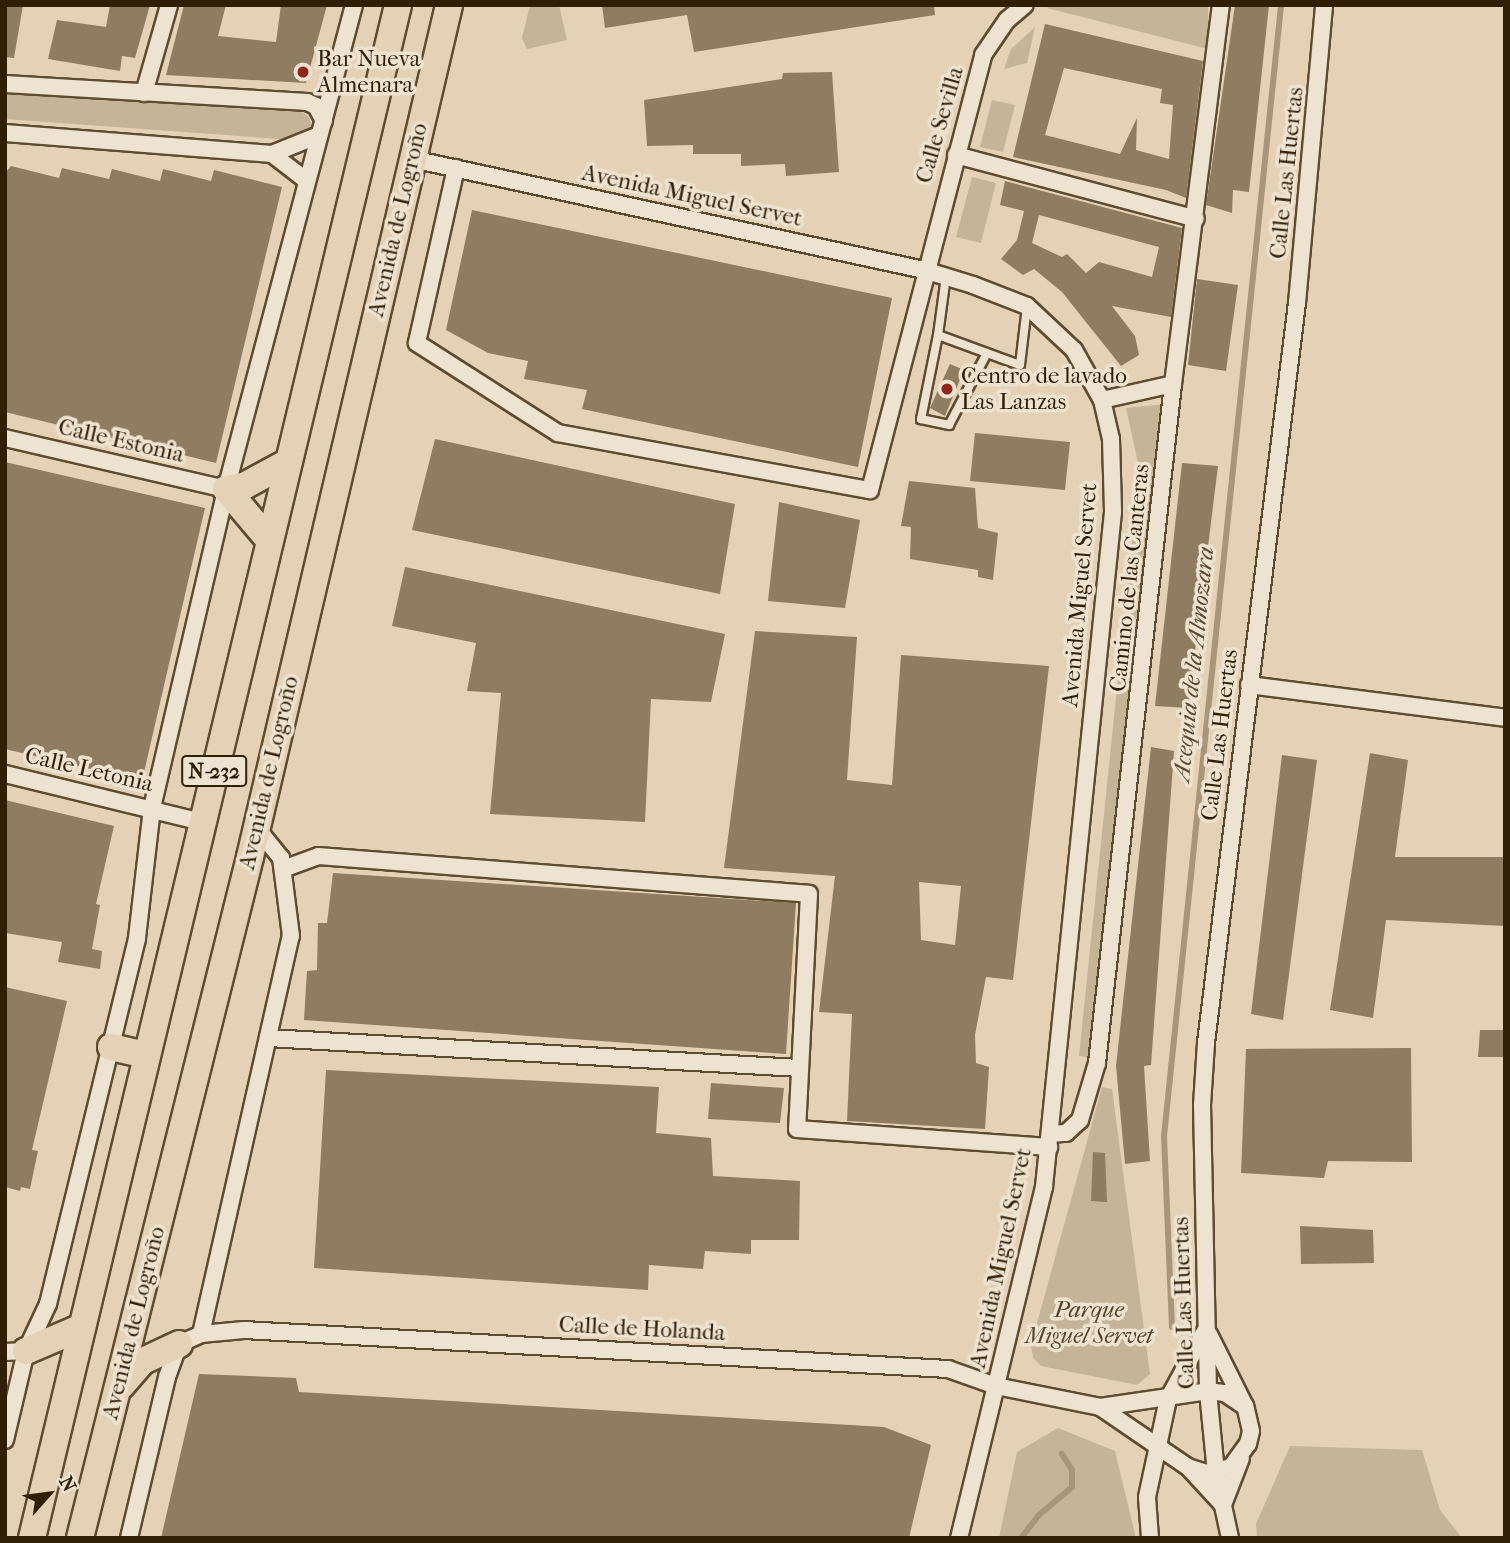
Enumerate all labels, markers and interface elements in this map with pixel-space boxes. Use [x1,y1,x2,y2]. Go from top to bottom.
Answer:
place label: Bar Nueva Almenara [317,45,420,99]
marker: Bar Nueva Almenara [295,64,311,80]
street label: Calle Sevilla [910,64,970,186]
street label: Calle Las Huertas [1264,86,1310,260]
street label: Avenida de Logroño [362,120,434,320]
street label: Avenida Miguel Servet [579,159,805,233]
place label: Centro de lavado Las Lanzas [961,362,1127,416]
marker: Centro de lavado Las Lanzas [939,381,955,397]
street label: Calle Estonia [56,413,186,469]
street label: Camino de las Canteras [1104,463,1156,693]
street label: Avenida Miguel Servet [1056,482,1104,708]
water label: Acequia de la Almozara [1167,545,1221,783]
street label: Calle Las Huertas [1196,648,1244,822]
street label: Avenida de Logroño [233,673,305,873]
street label: Calle Letonia [22,742,156,798]
road number: N-232 [181,754,247,788]
street label: Avenida Miguel Servet [964,1145,1038,1371]
street label: Calle Las Huertas [1167,1216,1201,1390]
street label: Avenida de Logroño [97,1224,171,1422]
park label: Parque Miguel Servet [1025,1296,1153,1350]
street label: Calle de Holanda [558,1311,726,1347]
north arrow [14,1459,84,1529]
text: N [54,1473,81,1496]

